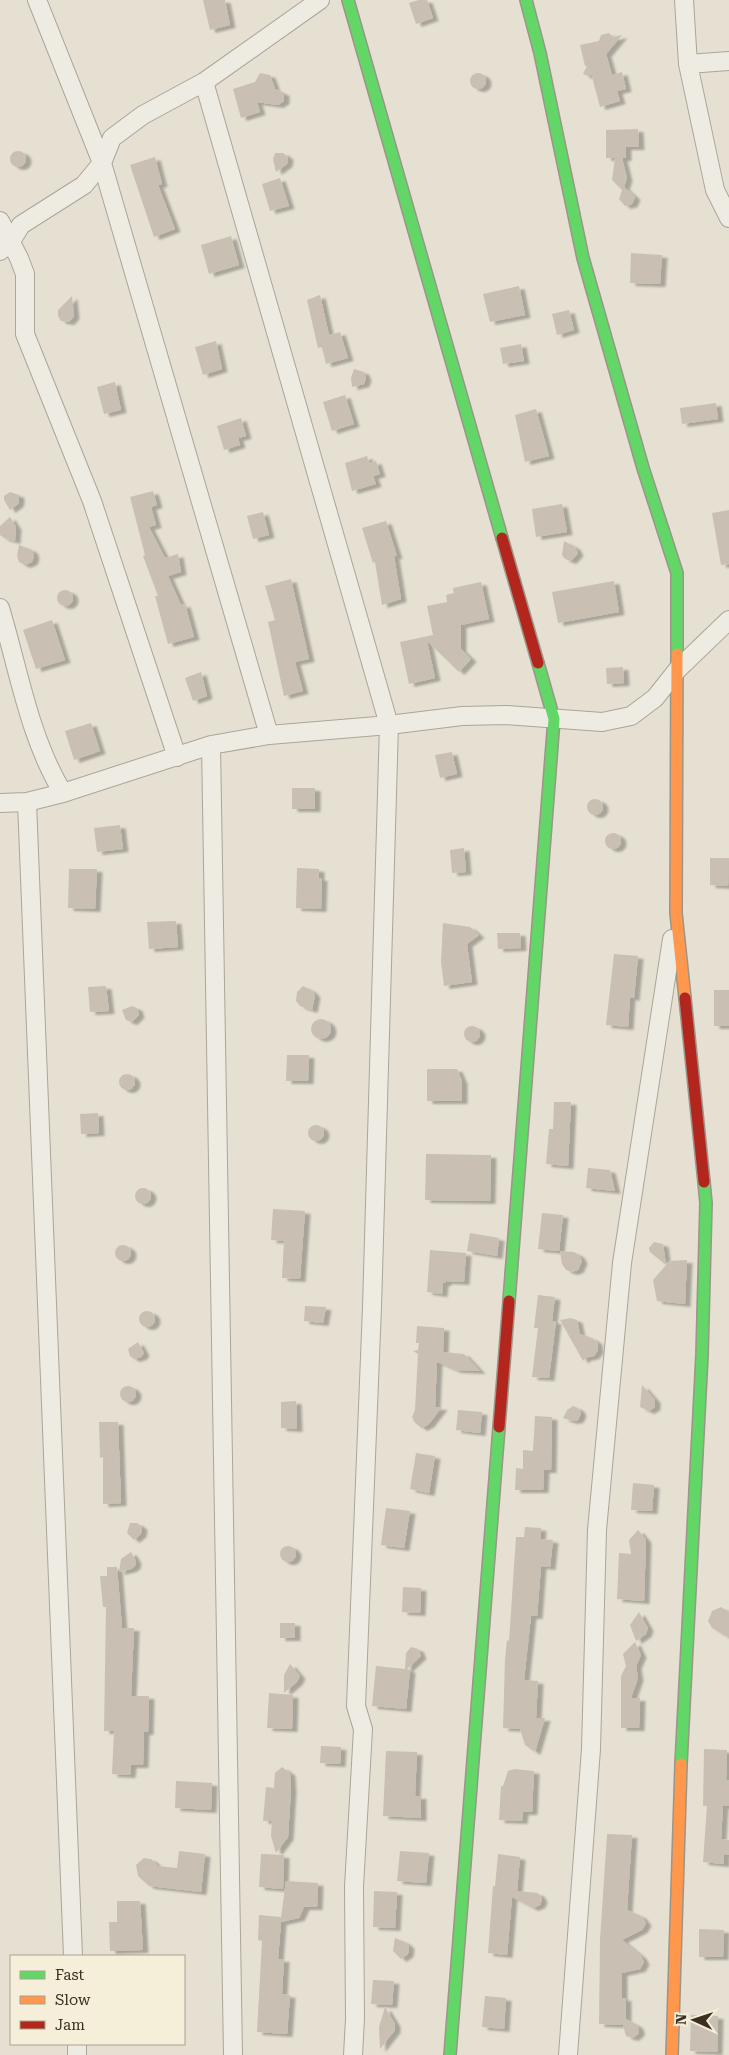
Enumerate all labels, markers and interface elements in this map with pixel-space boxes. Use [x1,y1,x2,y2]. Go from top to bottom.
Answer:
legend [10,1955,185,2045]
text: Fast [55,1966,85,1984]
text: Slow [55,1991,91,2009]
north arrow [669,1995,719,2045]
text: N [673,2013,689,2025]
text: Jam [55,2016,85,2034]

